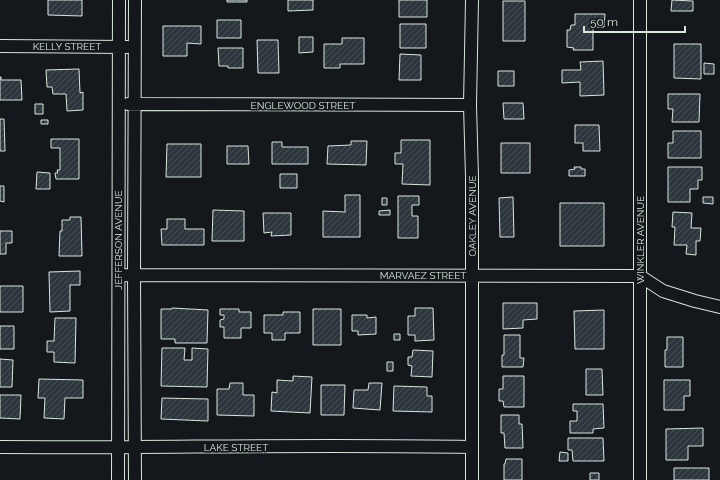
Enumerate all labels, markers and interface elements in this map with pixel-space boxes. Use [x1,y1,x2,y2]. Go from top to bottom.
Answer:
scale bar [584,8,685,34]
text: 50 m [590,15,618,29]
street label: KELLY STREET [33,41,101,52]
street label: ENGLEWOOD STREET [251,100,355,111]
street label: OAKLEY AVENUE [467,175,478,257]
street label: JEFFERSON AVENUE [113,190,124,290]
street label: WINKLER AVENUE [635,196,646,284]
street label: MARVAEZ STREET [380,270,466,281]
street label: LAKE STREET [204,442,268,453]

